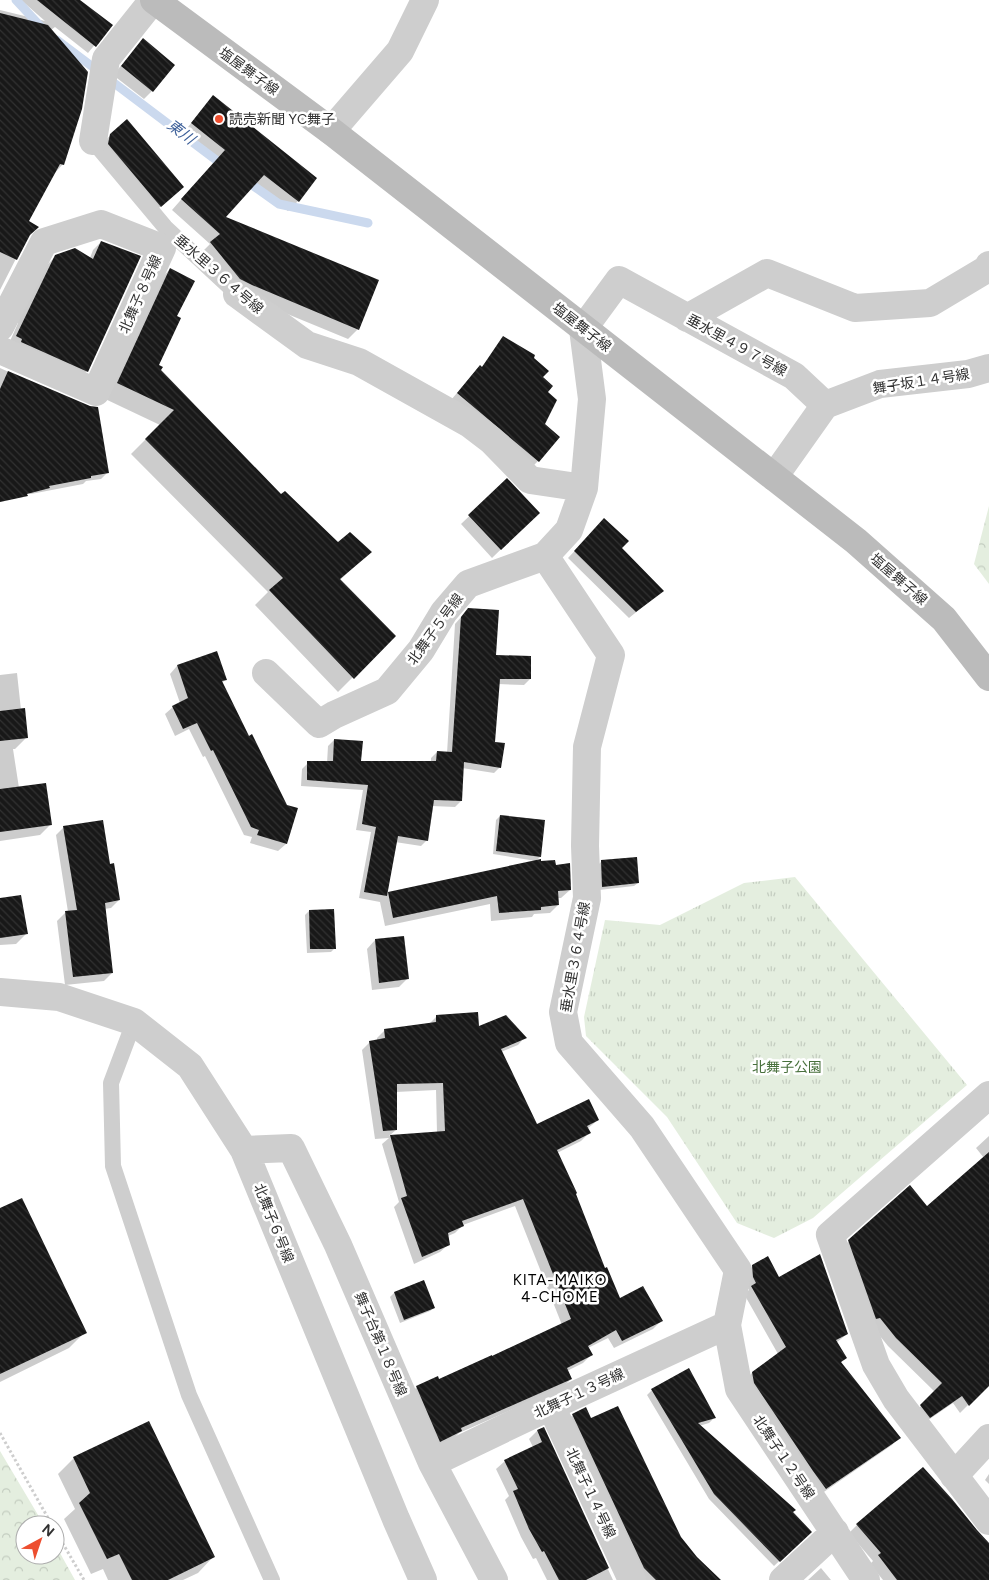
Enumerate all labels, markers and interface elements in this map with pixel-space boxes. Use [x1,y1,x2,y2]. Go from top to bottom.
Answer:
street label: 塩屋舞子線 [215,44,282,99]
place label: 読売新聞 YC舞子 [229,111,335,128]
marker: 読売新聞 YC舞子 [213,113,225,125]
water label: 東川 [164,116,200,149]
street label: 垂水里３６４号線 [171,231,267,318]
street label: 北舞子８号線 [116,252,165,336]
street label: 塩屋舞子線 [549,299,615,356]
street label: 垂水里４９７号線 [684,311,790,380]
street label: 舞子坂１４号線 [871,365,971,398]
street label: 塩屋舞子線 [867,550,931,609]
street label: 北舞子５号線 [404,590,467,668]
street label: 垂水里３６４号線 [557,900,594,1014]
park label: 北舞子公園 [752,1059,822,1076]
street label: 北舞子６号線 [250,1181,297,1265]
district label: KITA-MAIKO 4-CHOME [513,1271,607,1306]
street label: 舞子台第１８号線 [351,1289,410,1399]
street label: 北舞子１３号線 [531,1365,627,1422]
street label: 北舞子１２号線 [749,1412,818,1503]
street label: 北舞子１４号線 [562,1445,619,1541]
north arrow [15,1515,65,1565]
text: N [38,1520,58,1540]

